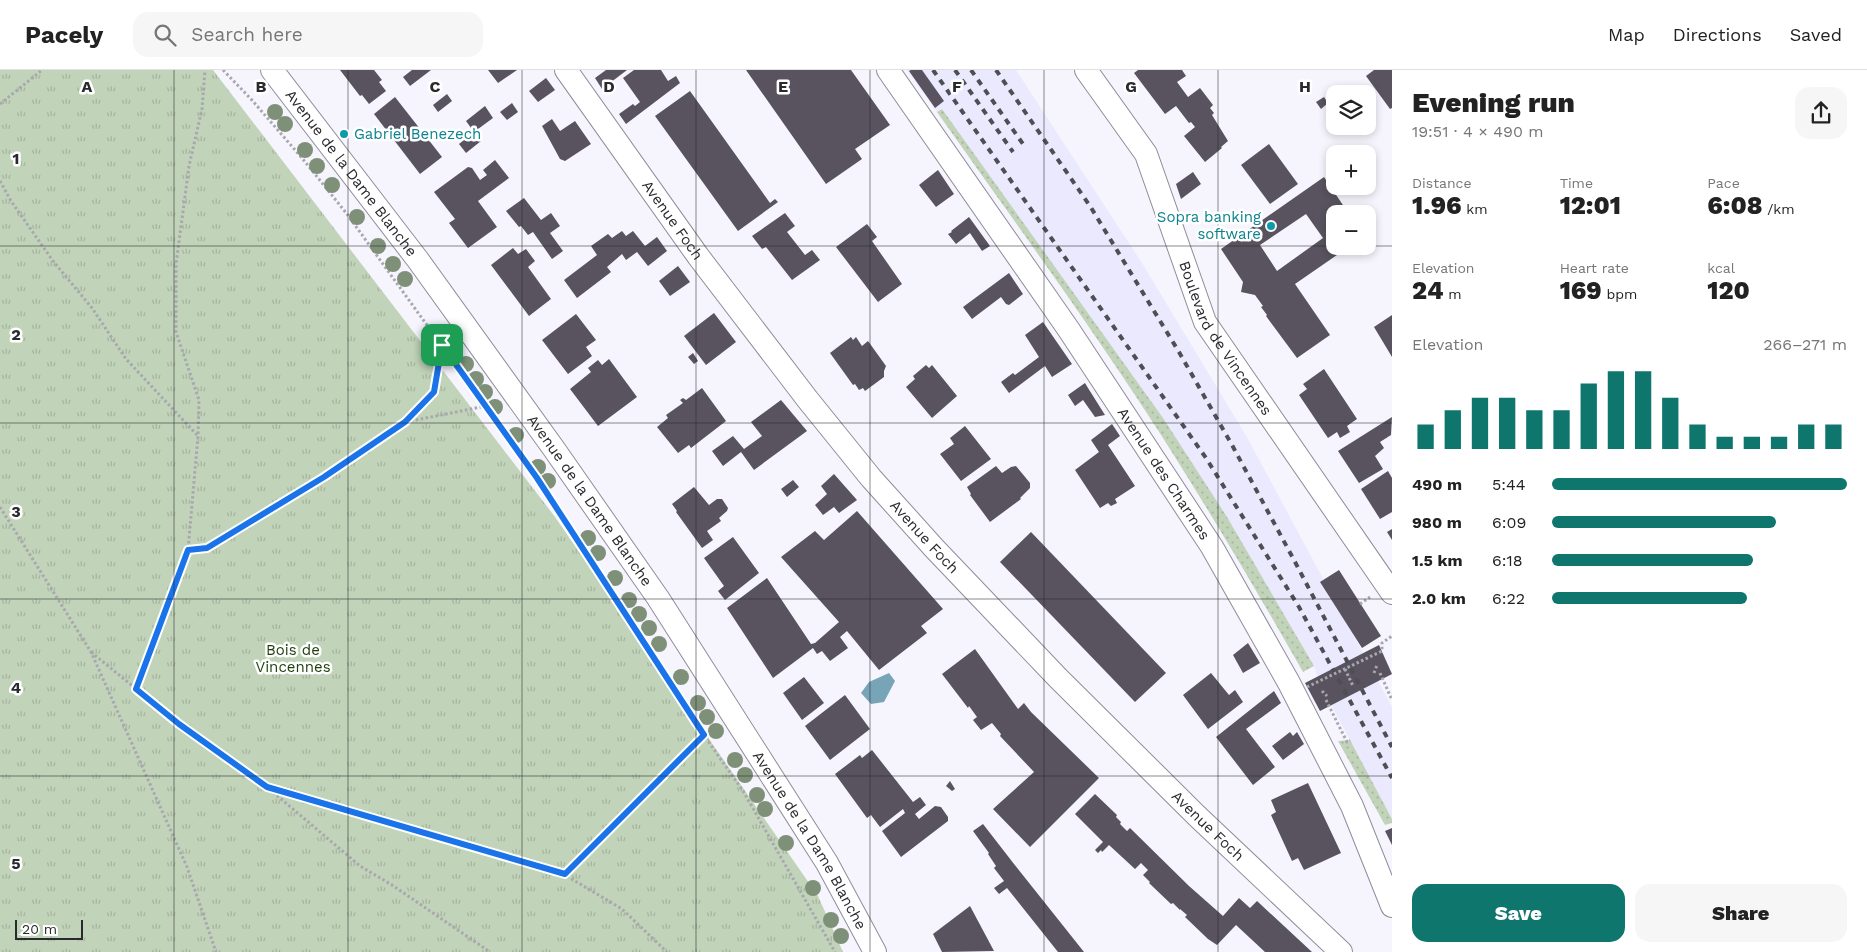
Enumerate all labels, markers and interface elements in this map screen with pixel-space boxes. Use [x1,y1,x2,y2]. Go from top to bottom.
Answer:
search box [133,12,483,57]
text: Pacely [25,21,103,49]
icon: search [151,21,179,49]
text: Search here [191,23,303,46]
text: Map [1608,24,1645,45]
text: Directions [1673,24,1762,45]
text: Saved [1790,24,1842,45]
text: A [82,77,93,96]
text: B [256,77,267,96]
text: C [430,77,441,96]
text: D [603,77,615,96]
text: E [778,77,788,96]
text: F [952,77,962,96]
text: G [1125,77,1137,96]
text: H [1299,77,1311,96]
map controls [1326,85,1376,255]
button: layers [1326,85,1376,135]
street label: Avenue de la Dame Blanche [282,86,421,260]
text: Evening run [1412,86,1575,119]
button: share [1795,87,1847,139]
text: 19:51 · 4 × 490 m [1412,122,1544,141]
place label: Gabriel Benezech [354,125,481,143]
marker: Gabriel Benezech [338,128,350,140]
button: + [1326,145,1376,195]
text: 1 [13,149,19,168]
text: Distance [1412,175,1472,191]
text: Time [1560,175,1593,191]
text: Pace [1707,175,1740,191]
street label: Avenue Foch [638,177,707,263]
text: 1.96 [1412,191,1462,220]
text: 12:01 [1560,191,1621,220]
text: 6:08 [1707,191,1762,220]
text: km [1462,201,1488,217]
text: /km [1762,201,1795,217]
button: − [1326,205,1376,255]
place label: Sopra banking software [1157,208,1261,243]
marker: Sopra banking software [1265,220,1277,232]
street label: Boulevard de Vincennes [1175,259,1276,419]
text: Elevation [1412,260,1475,276]
text: Heart rate [1560,260,1629,276]
text: kcal [1707,260,1735,276]
text: 24 [1412,276,1443,305]
text: 169 [1560,276,1602,305]
text: 120 [1707,276,1750,305]
text: m [1443,286,1462,302]
text: bpm [1602,286,1637,302]
pin [421,324,463,366]
text: 2 [11,325,21,344]
icon: arrive [428,331,456,359]
text: Elevation [1412,335,1483,354]
text: 266–271 m [1763,335,1847,354]
street label: Avenue des Charmes [1114,404,1214,543]
street label: Avenue de la Dame Blanche [523,411,656,590]
text: 490 m [1412,475,1462,494]
text: 5:44 [1492,475,1526,494]
street label: Avenue Foch [886,496,963,577]
text: 3 [11,502,21,521]
text: 980 m [1412,513,1462,532]
text: 6:09 [1492,513,1526,532]
text: 1.5 km [1412,551,1462,570]
text: 6:18 [1492,551,1523,570]
text: 2.0 km [1412,589,1466,608]
text: 6:22 [1492,589,1525,608]
park label: Bois de Vincennes [255,641,331,676]
text: 4 [11,678,21,697]
street label: Avenue de la Dame Blanche [749,748,870,933]
street label: Avenue Foch [1168,787,1248,865]
text: 5 [11,854,21,873]
button: Save [1412,884,1625,942]
button: Share [1635,884,1847,942]
scale bar [15,917,82,940]
text: 20 m [22,921,57,937]

